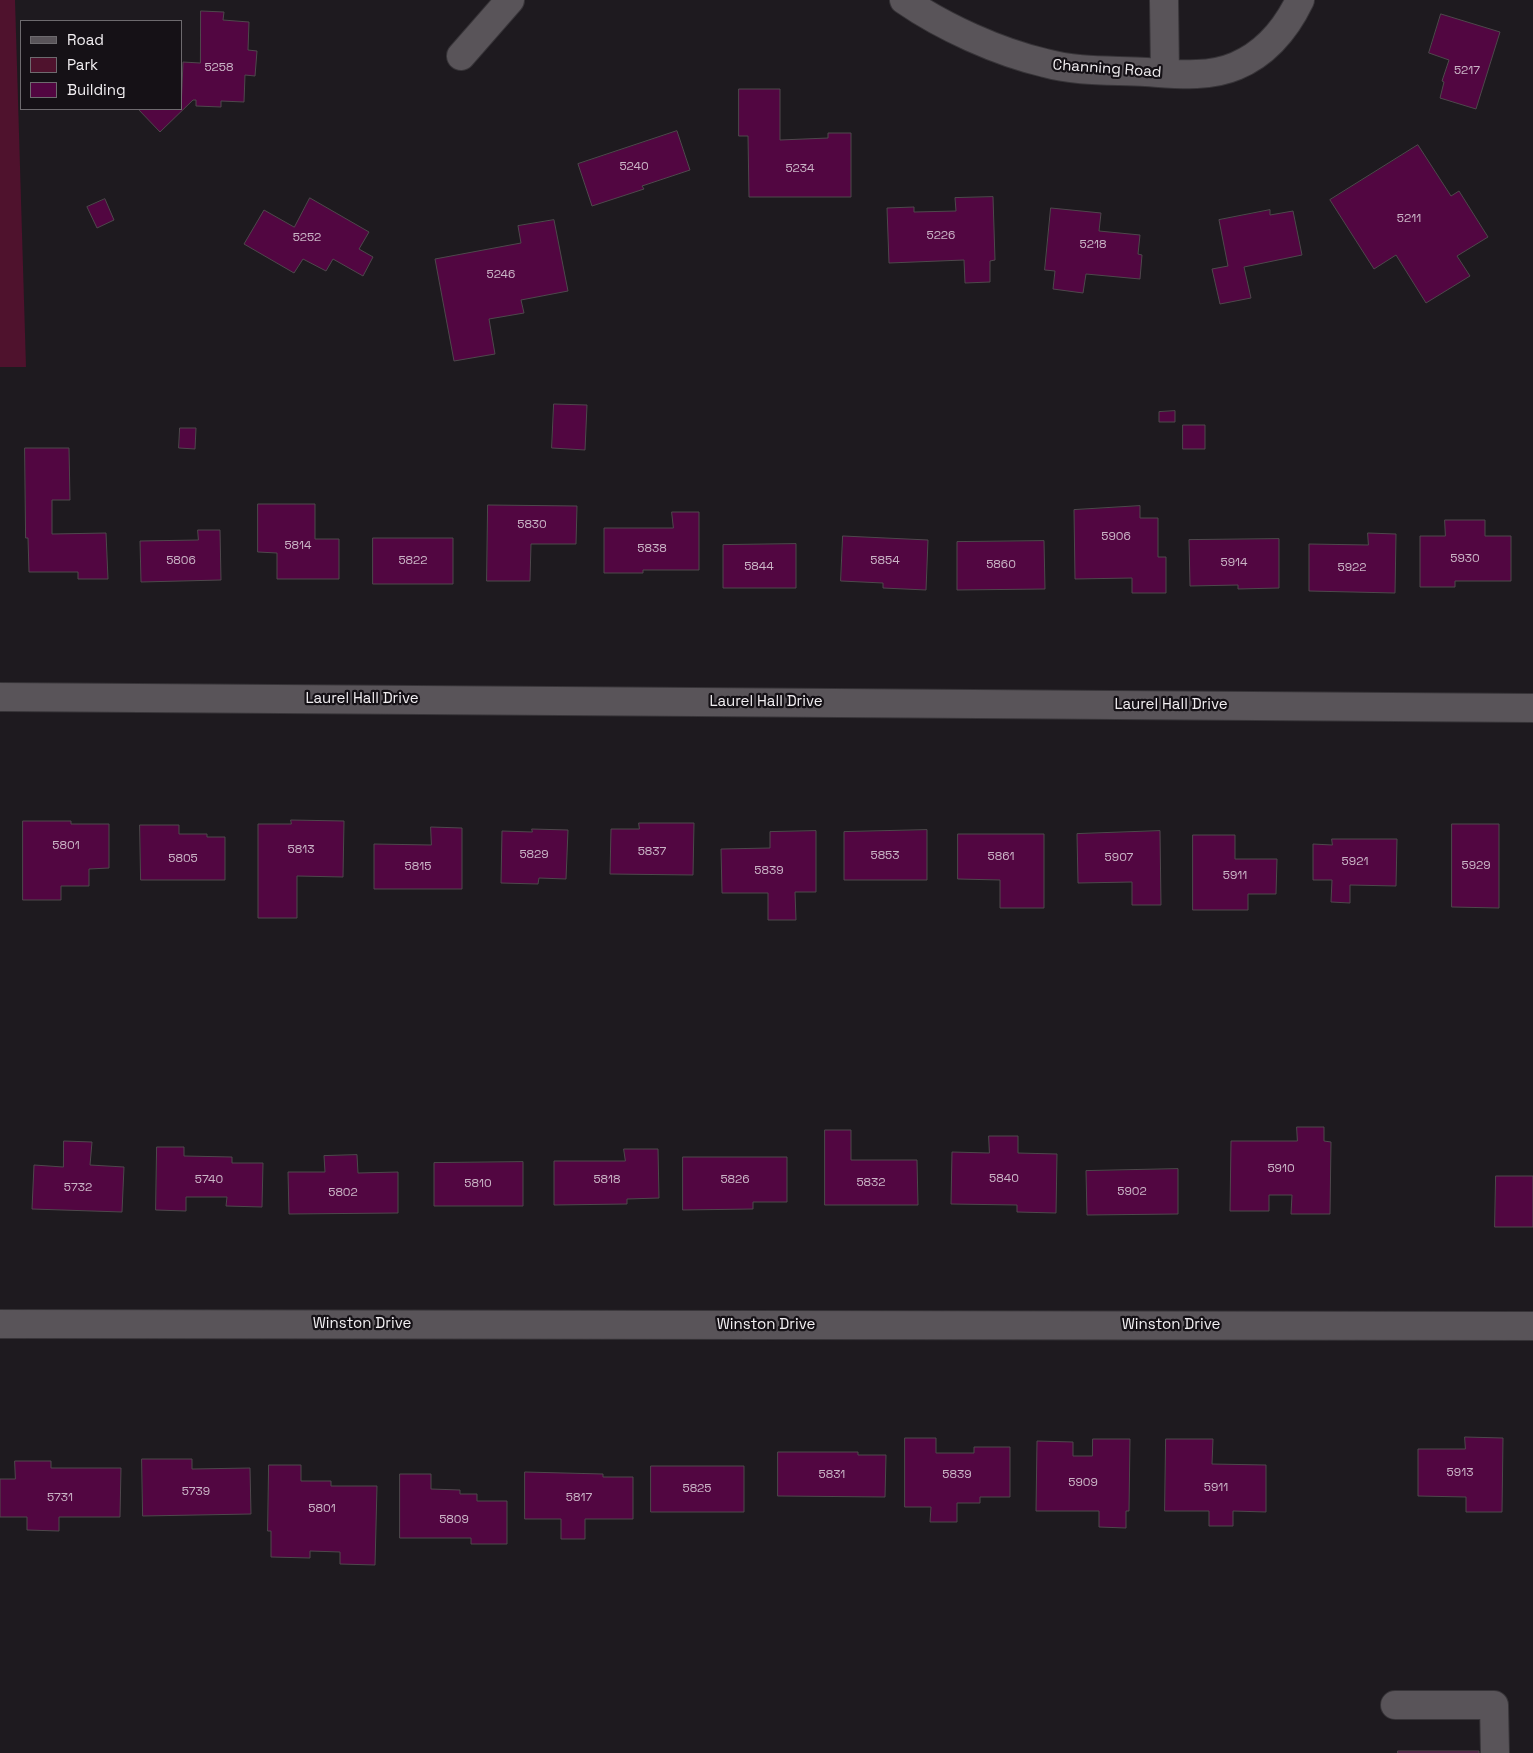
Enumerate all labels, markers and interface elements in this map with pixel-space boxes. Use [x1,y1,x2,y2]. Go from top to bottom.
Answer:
legend [20,20,182,110]
text: Road [67,30,104,49]
text: Park [67,55,98,74]
street label: Channing Road [1052,56,1162,82]
house number: 5258 [205,61,233,75]
house number: 5217 [1454,64,1480,78]
text: Building [67,80,126,99]
house number: 5240 [619,160,649,174]
house number: 5234 [785,162,815,176]
house number: 5211 [1397,212,1421,226]
house number: 5226 [927,229,955,243]
house number: 5252 [293,231,321,245]
house number: 5218 [1080,238,1106,252]
house number: 5246 [487,268,515,282]
house number: 5830 [517,518,547,532]
house number: 5906 [1101,530,1131,544]
house number: 5814 [284,539,312,553]
house number: 5838 [637,542,667,556]
house number: 5930 [1450,552,1480,566]
house number: 5806 [166,554,196,568]
house number: 5822 [398,554,428,568]
house number: 5854 [870,554,900,568]
house number: 5914 [1220,556,1248,570]
house number: 5860 [986,558,1016,572]
house number: 5844 [744,560,774,574]
house number: 5922 [1337,561,1367,575]
street label: Laurel Hall Drive [305,690,419,708]
street label: Laurel Hall Drive [709,693,823,711]
street label: Laurel Hall Drive [1114,696,1228,714]
house number: 5801 [52,839,80,853]
house number: 5813 [288,843,314,857]
house number: 5837 [638,845,666,859]
house number: 5829 [519,848,549,862]
house number: 5853 [870,849,900,863]
house number: 5861 [987,850,1015,864]
house number: 5907 [1105,851,1133,865]
house number: 5805 [168,852,198,866]
house number: 5921 [1342,855,1368,869]
house number: 5929 [1461,859,1491,873]
house number: 5815 [405,860,431,874]
house number: 5839 [754,864,784,878]
house number: 5911 [1223,869,1247,883]
house number: 5910 [1267,1162,1295,1176]
house number: 5840 [989,1172,1019,1186]
house number: 5740 [195,1173,223,1187]
house number: 5818 [593,1173,621,1187]
house number: 5826 [720,1173,750,1187]
house number: 5832 [856,1176,886,1190]
house number: 5810 [464,1177,492,1191]
house number: 5732 [64,1181,92,1195]
house number: 5902 [1117,1185,1147,1199]
house number: 5802 [328,1186,358,1200]
street label: Winston Drive [313,1315,411,1333]
street label: Winston Drive [717,1316,815,1334]
street label: Winston Drive [1122,1316,1220,1334]
house number: 5913 [1447,1466,1473,1480]
house number: 5831 [819,1468,845,1482]
house number: 5839 [942,1468,972,1482]
house number: 5909 [1068,1476,1098,1490]
house number: 5911 [1204,1481,1228,1495]
house number: 5825 [682,1482,712,1496]
house number: 5739 [182,1485,210,1499]
house number: 5731 [47,1491,73,1505]
house number: 5817 [566,1491,592,1505]
house number: 5801 [308,1502,336,1516]
house number: 5809 [439,1513,469,1527]

